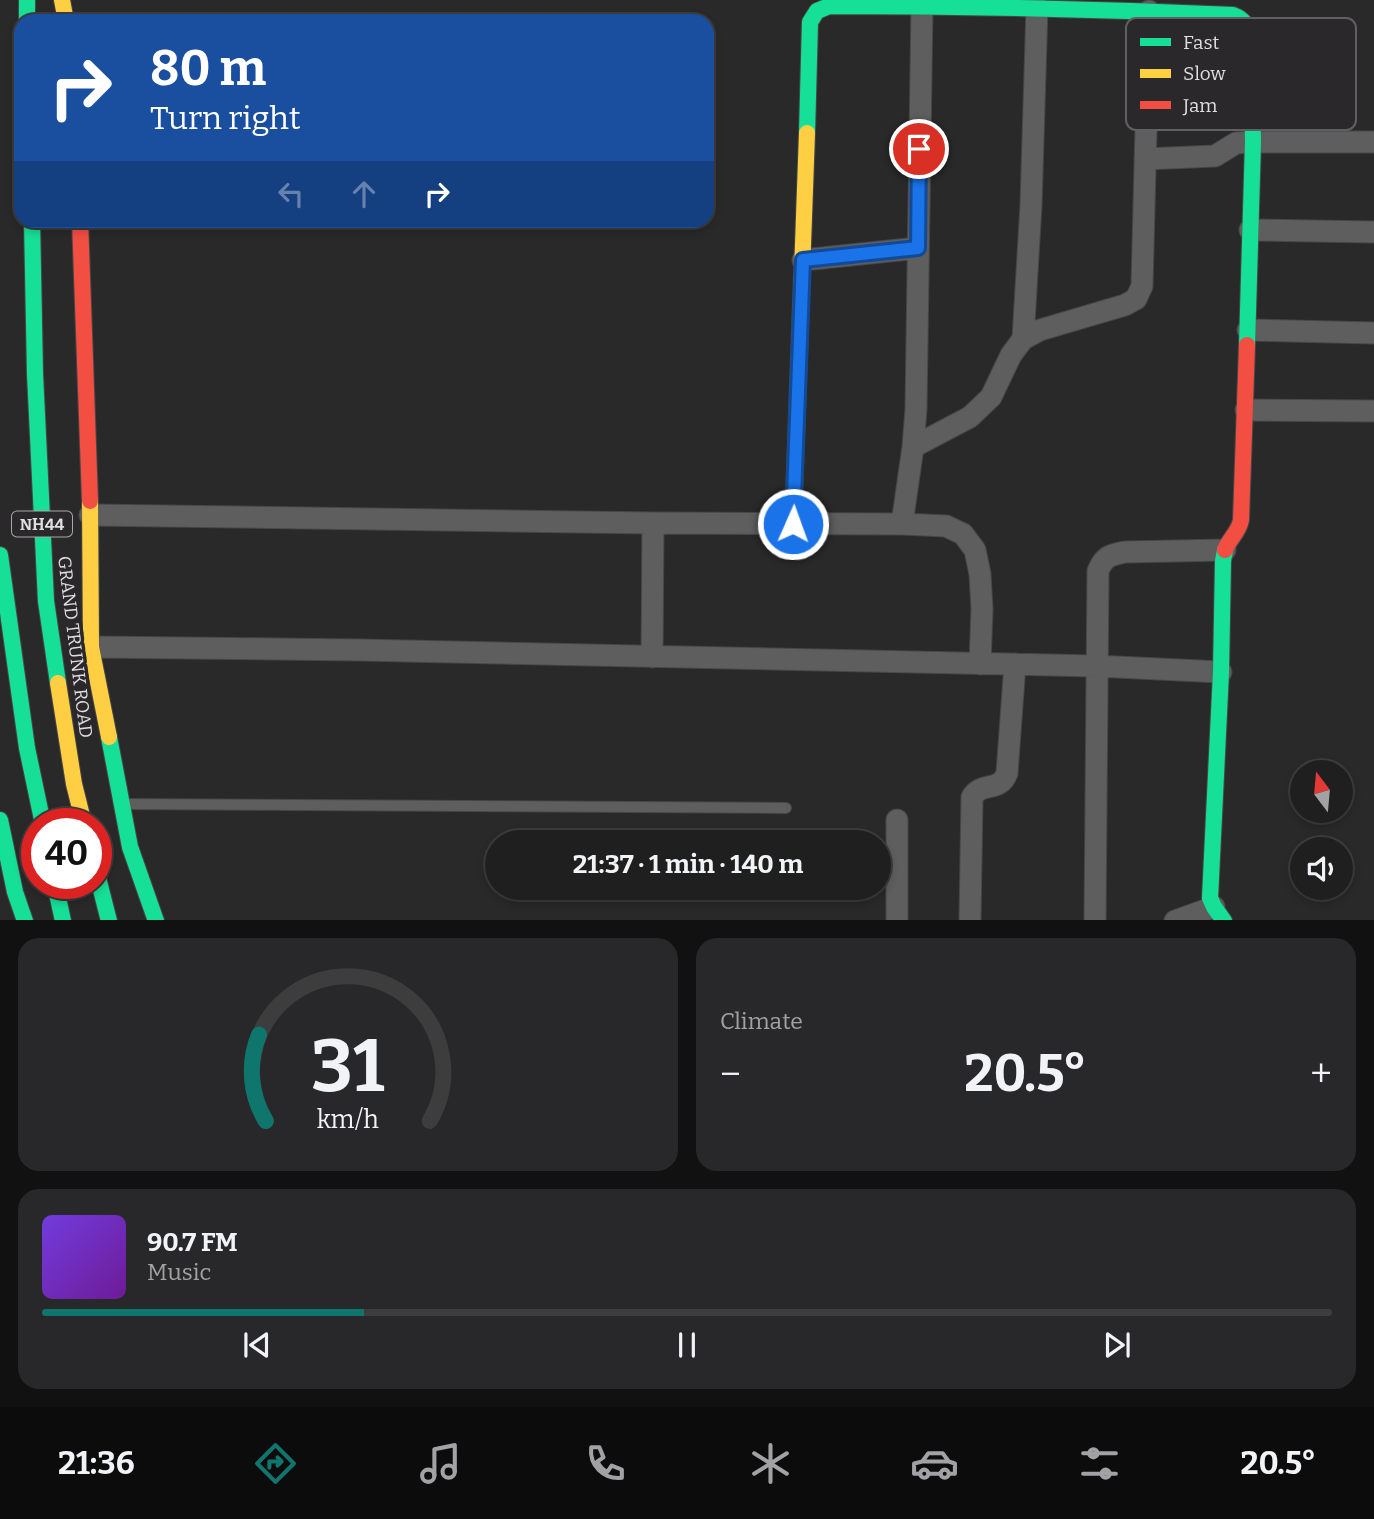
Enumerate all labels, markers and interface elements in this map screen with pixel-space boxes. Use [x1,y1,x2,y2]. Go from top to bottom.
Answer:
legend [1126,18,1356,130]
text: Fast [1183,31,1220,54]
text: 80 m [150,39,266,98]
icon: right [35,42,126,133]
text: Slow [1183,62,1226,85]
text: Jam [1182,94,1217,117]
text: Turn right [150,99,301,137]
pin [889,119,949,179]
icon: arrive [900,130,938,168]
icon: left [272,175,310,213]
icon: ahead [345,175,383,213]
icon: right [418,175,456,213]
position arrow [756,487,830,561]
road number: NH44 [12,512,72,537]
street label: GRAND TRUNK ROAD [53,555,97,739]
north arrow [1290,760,1353,822]
map controls [1290,760,1353,900]
speed limit sign: 40 [21,808,112,899]
button: sound [1290,837,1353,900]
text: 21:37 · 1 min · 140 m [573,849,803,880]
text: Climate [720,1007,803,1035]
text: 31 [311,1023,385,1110]
text: 20.5° [964,1042,1087,1105]
text: − [720,1051,741,1097]
text: + [1310,1051,1332,1097]
text: km/h [317,1104,379,1134]
text: 90.7 FM [147,1227,238,1258]
text: Music [147,1258,211,1286]
icon: previous [238,1326,276,1364]
icon: pause [668,1326,706,1364]
icon: next [1098,1326,1136,1364]
icon: directions [251,1439,300,1488]
icon: music [416,1439,465,1488]
icon: phone [581,1439,630,1488]
icon: climate [746,1439,795,1488]
icon: car [910,1439,959,1488]
icon: filters [1075,1439,1124,1488]
text: 21:36 [58,1444,135,1482]
text: 20.5° [1240,1444,1316,1482]

